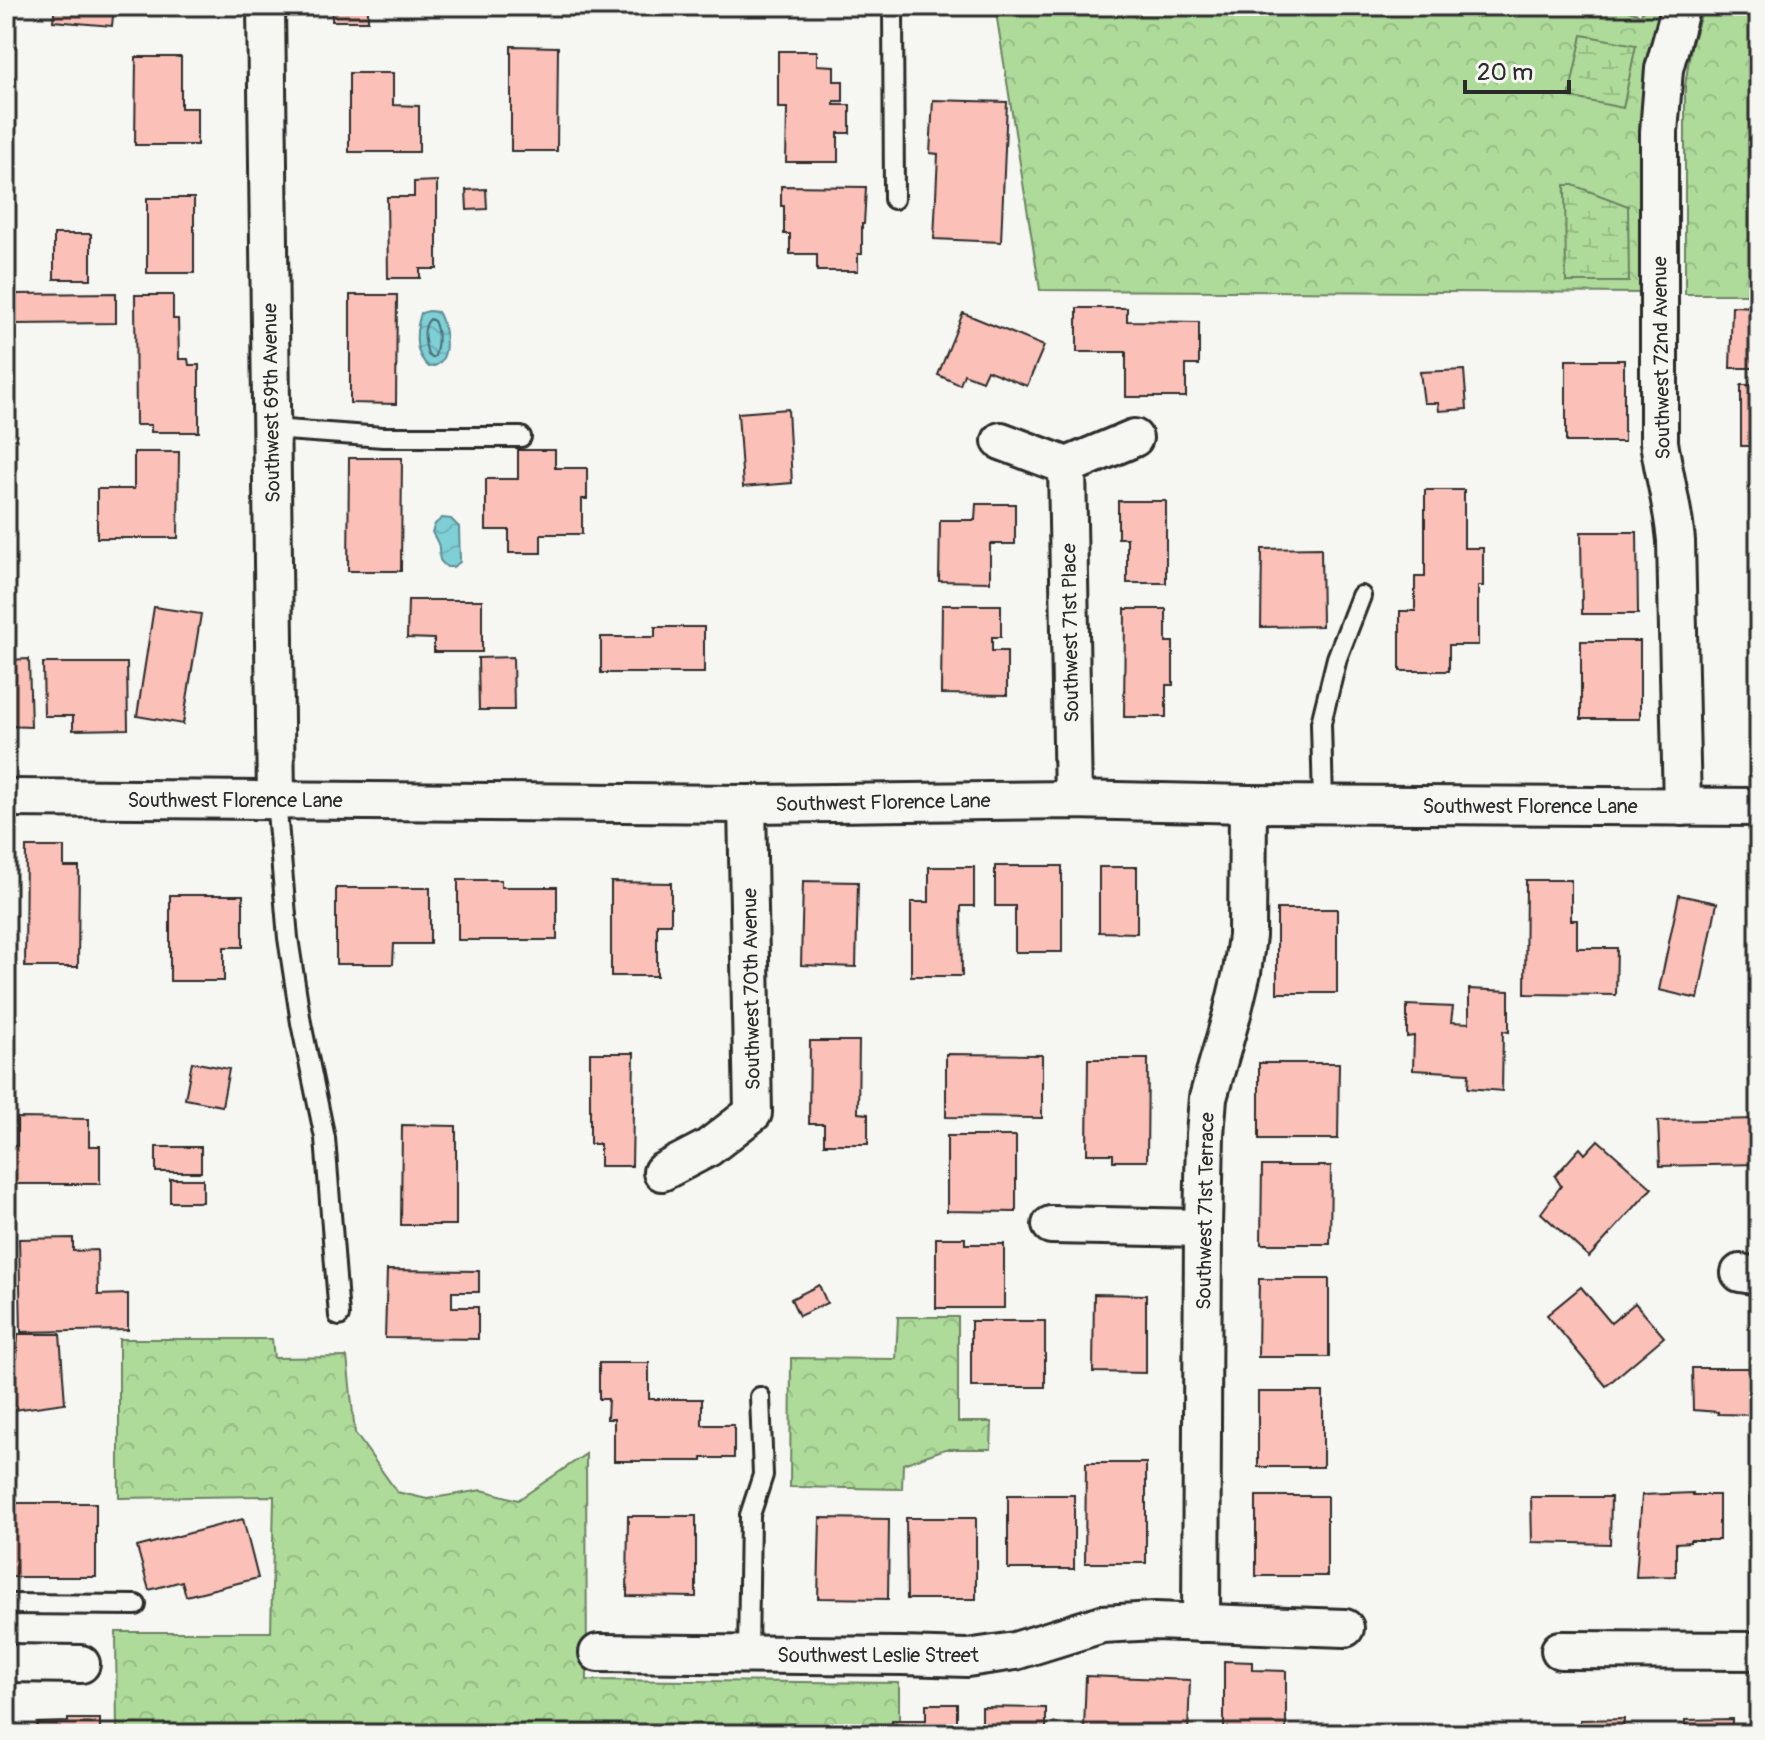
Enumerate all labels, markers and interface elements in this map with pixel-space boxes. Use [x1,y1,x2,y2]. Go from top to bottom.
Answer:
scale bar [1465,44,1569,94]
text: 20 m [1477,58,1533,87]
street label: Southwest 72nd Avenue [1647,256,1676,460]
street label: Southwest 69th Avenue [257,303,286,503]
street label: Southwest 71st Place [1056,543,1085,723]
street label: Southwest Florence Lane [127,788,343,813]
street label: Southwest Florence Lane [775,788,991,817]
street label: Southwest Florence Lane [1422,794,1638,819]
street label: Southwest 70th Avenue [737,888,766,1090]
street label: Southwest 71st Terrace [1191,1112,1220,1310]
street label: Southwest Leslie Street [777,1643,980,1668]

